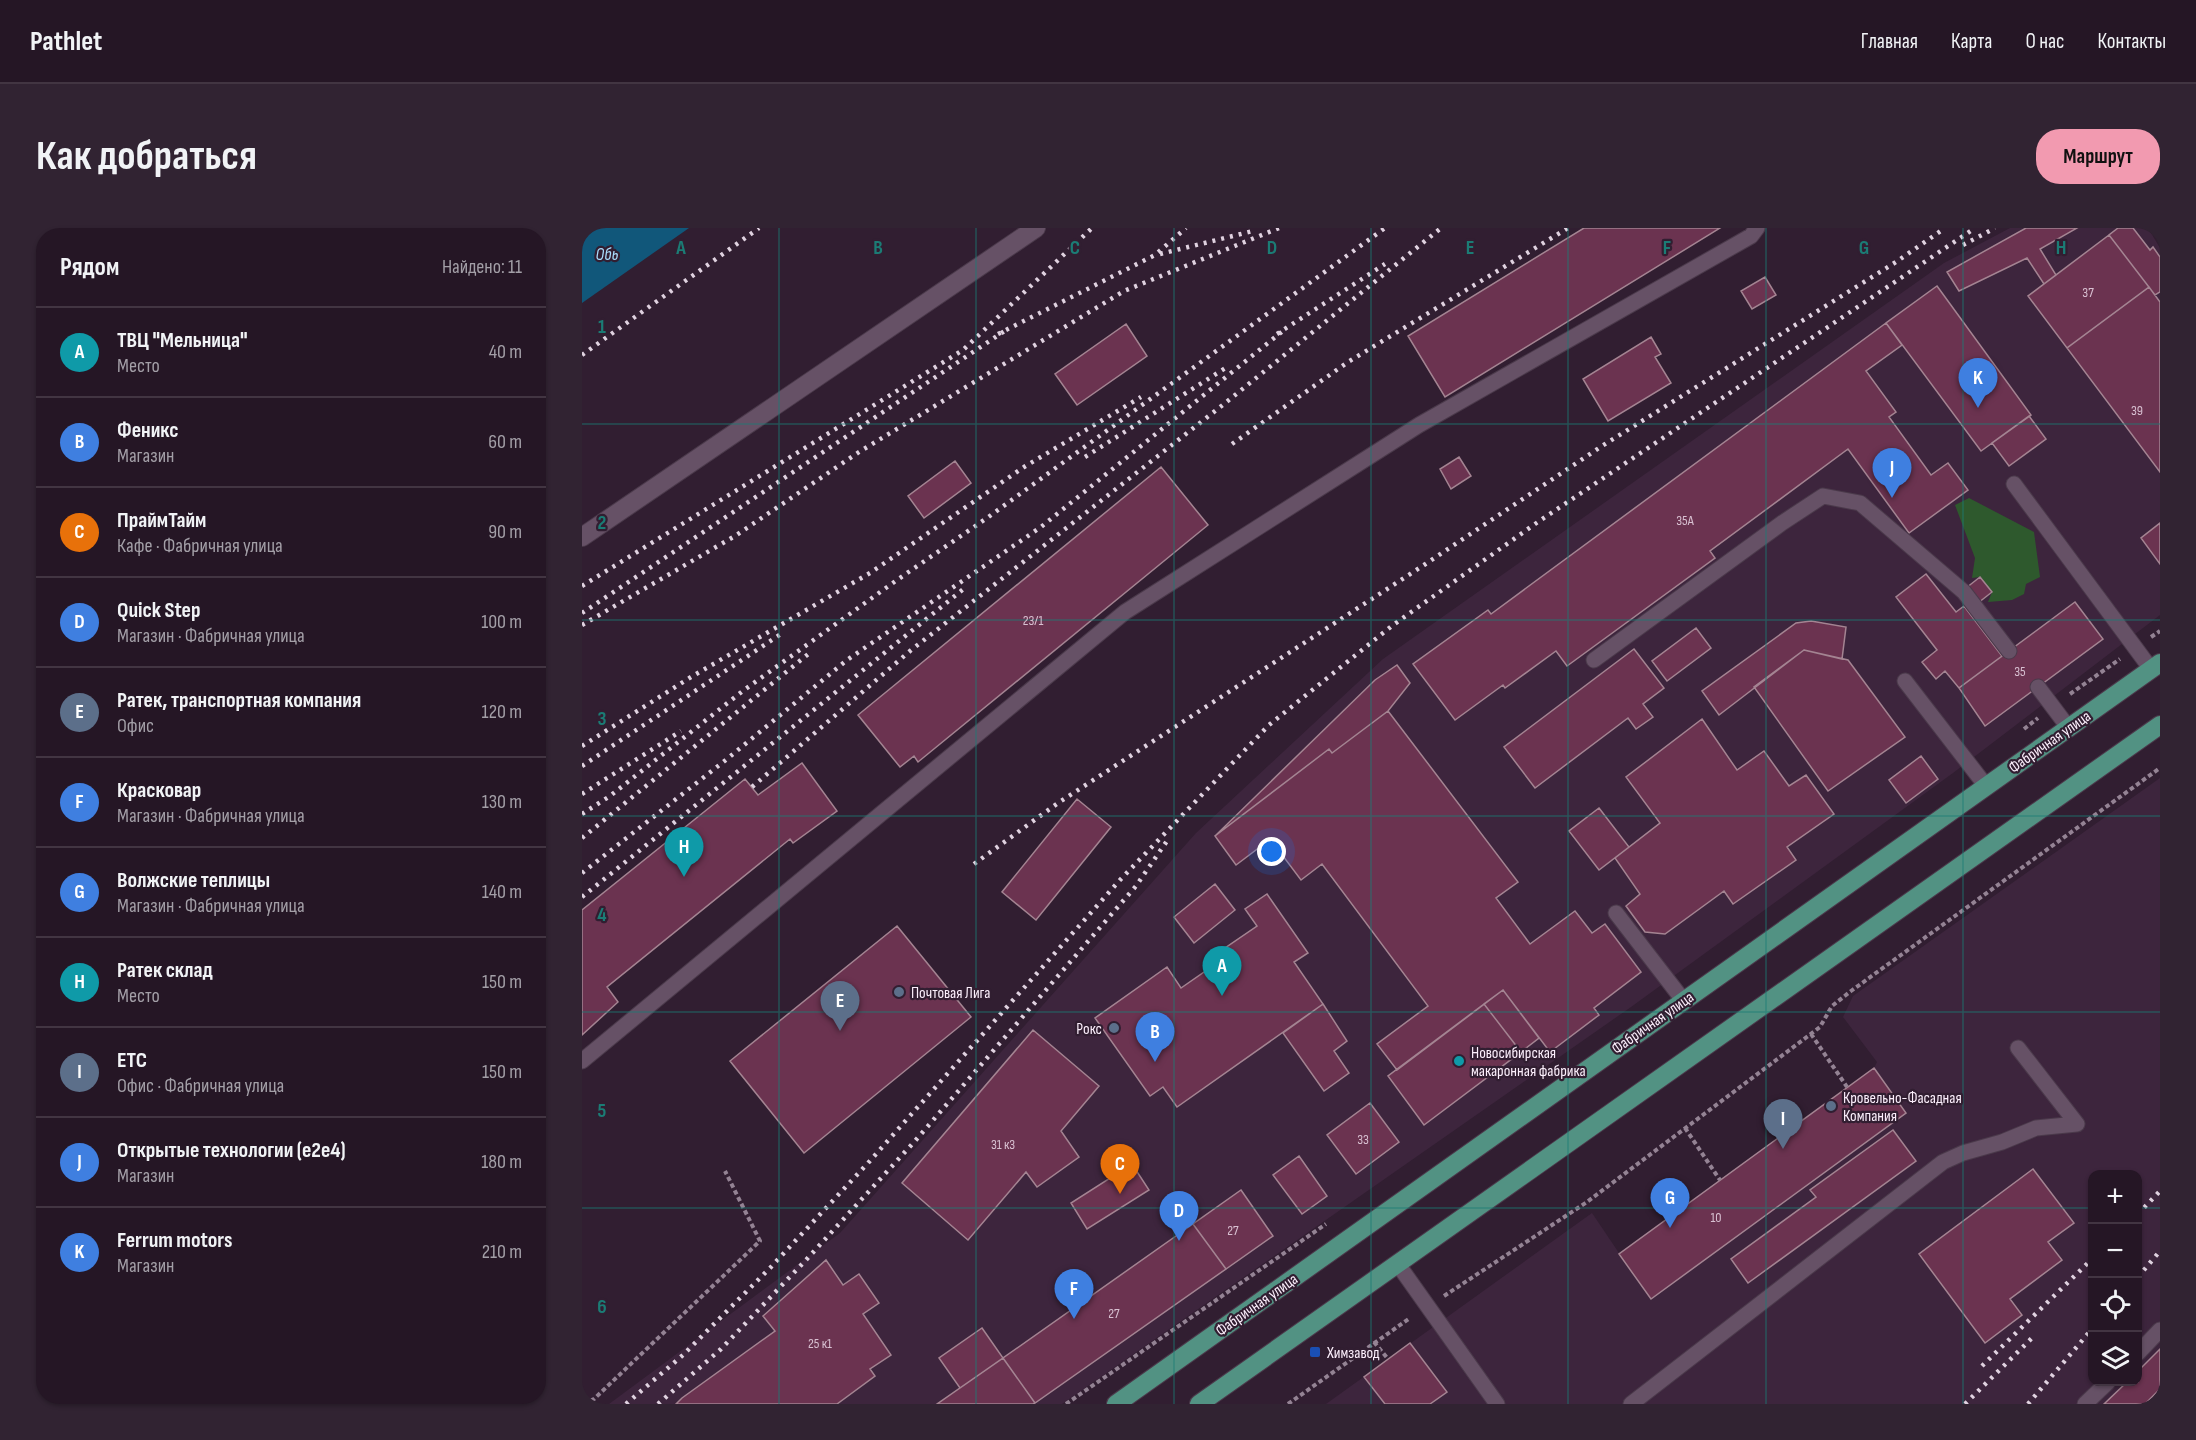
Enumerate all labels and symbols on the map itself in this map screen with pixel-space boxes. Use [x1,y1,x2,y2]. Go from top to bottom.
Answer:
text: A [675,236,686,260]
text: B [873,236,883,260]
text: C [1070,236,1080,260]
text: D [1267,236,1277,260]
text: E [1466,236,1474,260]
text: F [1663,236,1671,260]
text: G [1859,236,1869,260]
text: H [2056,236,2066,260]
water label: Обь [595,244,619,265]
house number: 37 [2082,284,2094,301]
text: 1 [598,315,606,339]
pin: K [1958,358,1998,408]
house number: 39 [2131,402,2143,419]
pin: J [1872,448,1912,498]
text: 2 [598,511,606,535]
house number: 35А [1676,512,1695,529]
house number: 23/1 [1023,612,1043,629]
house number: 35 [2014,663,2026,680]
text: 3 [598,707,607,731]
street label: Фабричная улица [2005,707,2095,778]
pin: H [664,828,704,877]
your location [1257,837,1286,866]
text: 4 [597,903,607,927]
pin: A [1202,946,1242,996]
pin: E [820,982,860,1031]
place label: Почтовая Лига [911,984,991,1003]
marker: Почтовая Лига [892,985,906,999]
street label: Фабричная улица [1608,988,1698,1059]
pin: B [1136,1012,1174,1062]
place label: Рокс [1076,1020,1102,1039]
marker: Рокс [1107,1021,1121,1035]
place label: Новосибирская макаронная фабрика [1471,1044,1586,1081]
marker: Новосибирская макаронная фабрика [1452,1054,1466,1068]
place label: Кровельно-Фасадная Компания [1843,1089,1962,1126]
text: 5 [598,1099,607,1123]
marker: Кровельно-Фасадная Компания [1824,1099,1838,1113]
pin: I [1764,1100,1802,1149]
house number: 33 [1357,1131,1369,1148]
house number: 31 к3 [991,1136,1015,1153]
pin: C [1100,1144,1140,1194]
pin: G [1650,1178,1690,1228]
pin: D [1160,1192,1198,1241]
house number: 10 [1710,1209,1722,1226]
house number: 27 [1227,1222,1239,1239]
pin: F [1054,1270,1094,1319]
street label: Фабричная улица [1212,1270,1302,1341]
text: 6 [597,1295,607,1319]
house number: 27 [1108,1305,1120,1322]
house number: 25 к1 [808,1335,832,1352]
place label: Химзавод [1326,1344,1380,1363]
marker: Химзавод [1308,1345,1322,1359]

